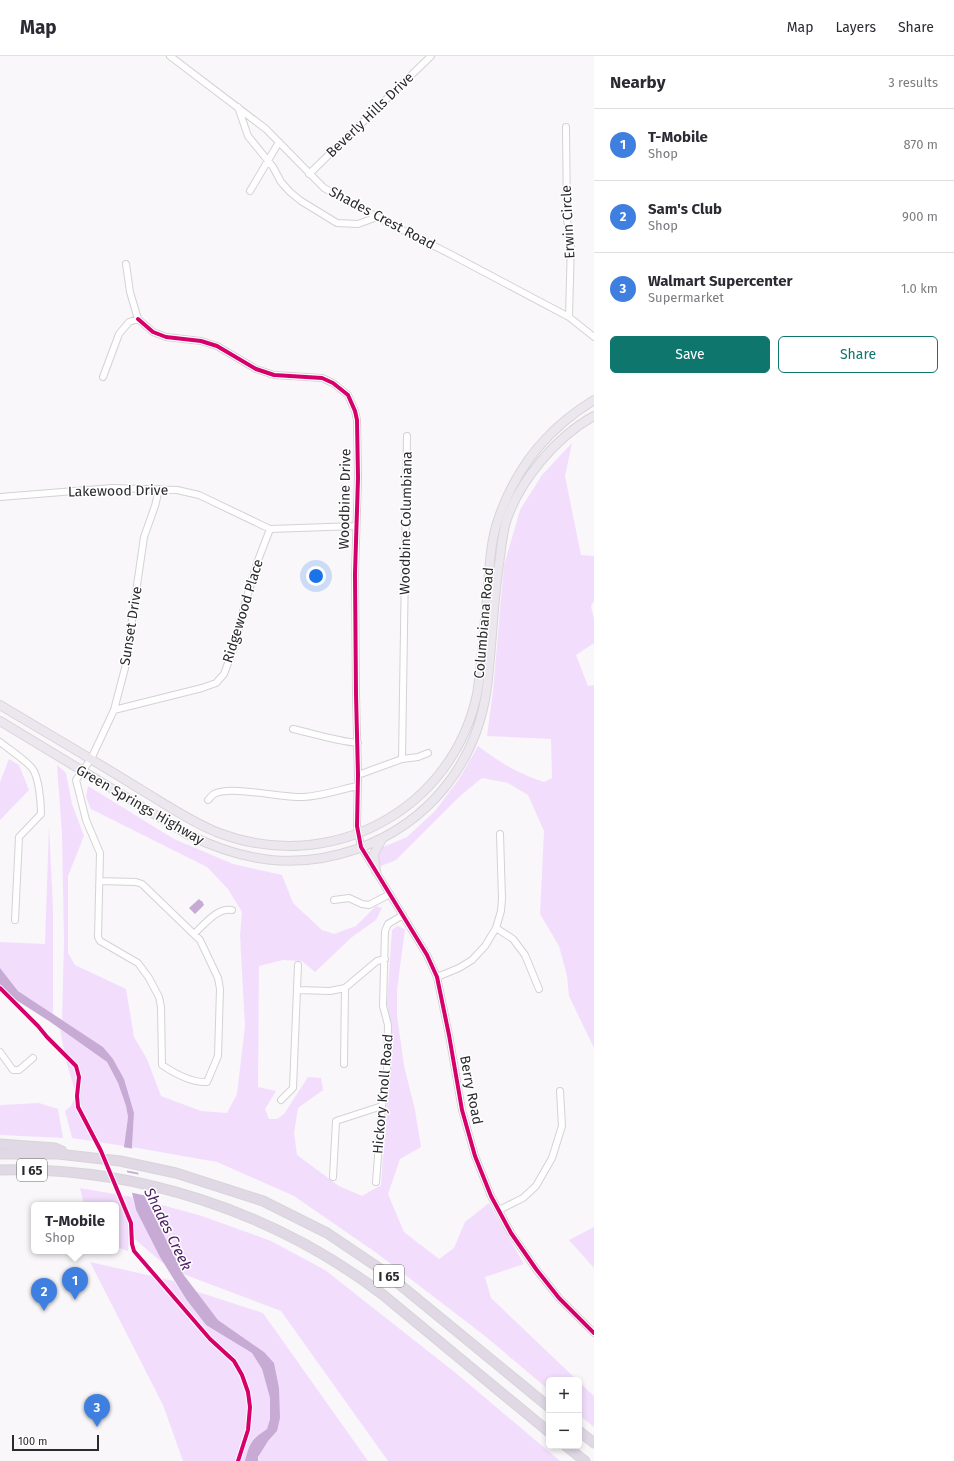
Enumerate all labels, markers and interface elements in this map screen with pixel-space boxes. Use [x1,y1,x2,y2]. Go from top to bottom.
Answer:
text: Map [20,16,57,39]
text: Map [787,19,813,36]
text: Layers [835,19,876,36]
text: Share [898,19,934,36]
street label: Beverly Hills Drive [323,69,417,161]
text: Nearby [610,72,665,93]
text: 3 results [888,75,938,90]
text: T-Mobile [648,128,708,146]
text: 1 [620,137,626,152]
text: 870 m [904,137,938,152]
text: Shop [648,146,678,161]
street label: Shades Crest Road [326,183,438,253]
street label: Erwin Circle [558,185,578,259]
text: Sam's Club [648,200,722,218]
text: 2 [620,209,626,224]
text: 900 m [902,209,938,224]
text: Shop [648,218,678,233]
text: Walmart Supercenter [648,272,793,290]
text: 3 [620,281,626,296]
text: 1.0 km [901,281,938,296]
text: Supermarket [648,290,724,305]
button: Save [610,336,770,373]
button: Share [778,336,938,373]
street label: Woodbine Drive [336,448,354,550]
street label: Woodbine Columbiana [396,451,416,595]
street label: Lakewood Drive [68,482,168,500]
street label: Ridgewood Place [219,557,267,665]
your location [306,566,326,586]
street label: Columbiana Road [471,567,497,679]
street label: Sunset Drive [116,585,146,667]
street label: Green Springs Highway [73,761,207,849]
street label: Hickory Knoll Road [369,1033,397,1155]
street label: Berry Road [456,1054,486,1126]
road number: I 65 [17,1159,47,1181]
water label: Shades Creek [140,1184,196,1273]
popup [31,1202,119,1254]
text: T-Mobile [45,1212,105,1230]
text: Shop [45,1230,75,1245]
road number: I 65 [374,1265,404,1287]
pin: 1 [62,1267,88,1300]
pin: 2 [31,1278,57,1311]
map controls [546,1377,582,1449]
button: + [546,1377,582,1413]
pin: 3 [84,1394,110,1427]
button: − [546,1413,582,1449]
scale bar [12,1433,99,1452]
text: 100 m [18,1435,47,1448]

